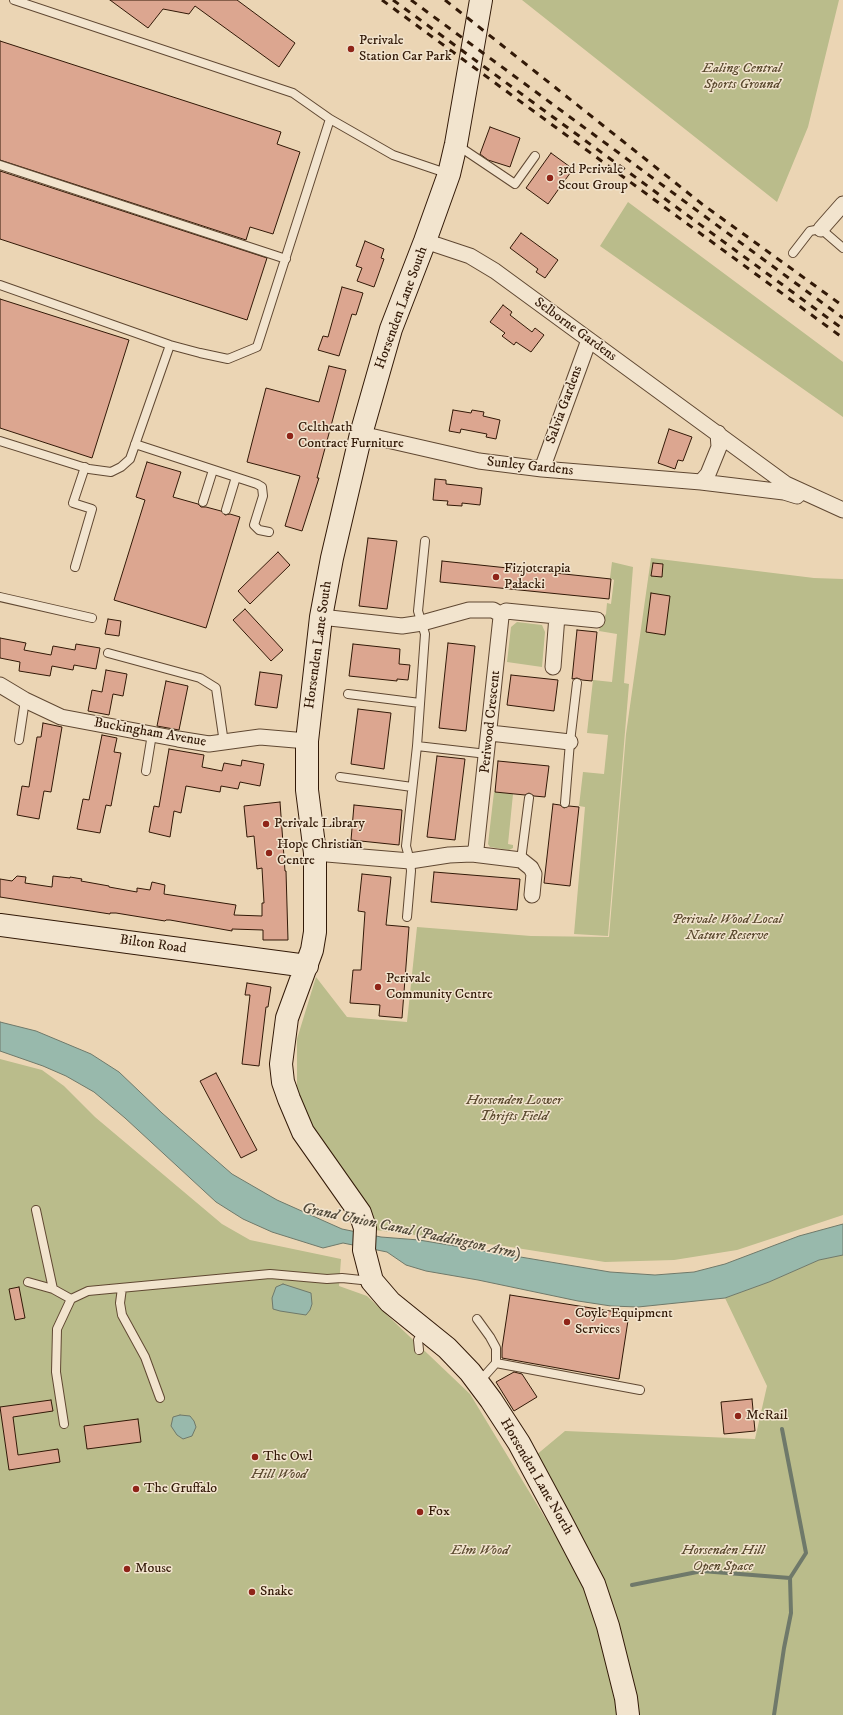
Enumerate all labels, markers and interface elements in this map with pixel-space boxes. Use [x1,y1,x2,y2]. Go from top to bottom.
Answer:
place label: Perivale Station Car Park [359,33,452,66]
marker: Perivale Station Car Park [346,44,356,54]
park label: Ealing Central Sports Ground [702,61,782,94]
place label: 3rd Perivale Scout Group [558,162,628,194]
marker: 3rd Perivale Scout Group [545,173,555,183]
street label: Horsenden Lane South [372,244,432,372]
street label: Selborne Gardens [531,295,619,365]
street label: Salvia Gardens [543,364,587,446]
place label: Celtheath Contract Furniture [298,420,404,452]
marker: Celtheath Contract Furniture [285,431,295,441]
street label: Sunley Gardens [486,454,574,480]
place label: Fizjoterapia Pałacki [504,561,570,594]
marker: Fizjoterapia Pałacki [491,572,501,582]
street label: Horsenden Lane South [302,580,336,710]
street label: Periwood Crescent [477,670,505,774]
street label: Buckingham Avenue [93,715,207,751]
place label: Perivale Library [274,816,365,832]
marker: Perivale Library [261,819,271,829]
place label: Hope Christian Centre [277,837,363,870]
marker: Hope Christian Centre [264,848,274,858]
park label: Perivale Wood Local Nature Reserve [672,912,782,944]
street label: Bilton Road [119,932,187,958]
place label: Perivale Community Centre [386,971,493,1004]
marker: Perivale Community Centre [373,982,383,992]
park label: Horsenden Lower Thrifts Field [466,1093,562,1126]
water label: Grand Union Canal (Paddington Arm) [300,1200,522,1264]
place label: Coyle Equipment Services [575,1306,673,1338]
marker: Coyle Equipment Services [562,1317,572,1327]
place label: McRail [746,1408,788,1424]
marker: McRail [733,1411,743,1421]
street label: Horsenden Lane North [496,1416,576,1538]
place label: The Owl [263,1449,313,1465]
marker: The Owl [250,1452,260,1462]
park label: Hill Wood [251,1467,307,1483]
place label: The Gruffalo [144,1481,217,1497]
marker: The Gruffalo [131,1484,141,1494]
place label: Fox [428,1504,450,1520]
marker: Fox [415,1507,425,1517]
park label: Elm Wood [451,1543,509,1559]
park label: Horsenden Hill Open Space [681,1543,765,1576]
place label: Mouse [135,1561,172,1577]
marker: Mouse [122,1564,132,1574]
place label: Snake [260,1584,293,1600]
marker: Snake [247,1587,257,1597]

